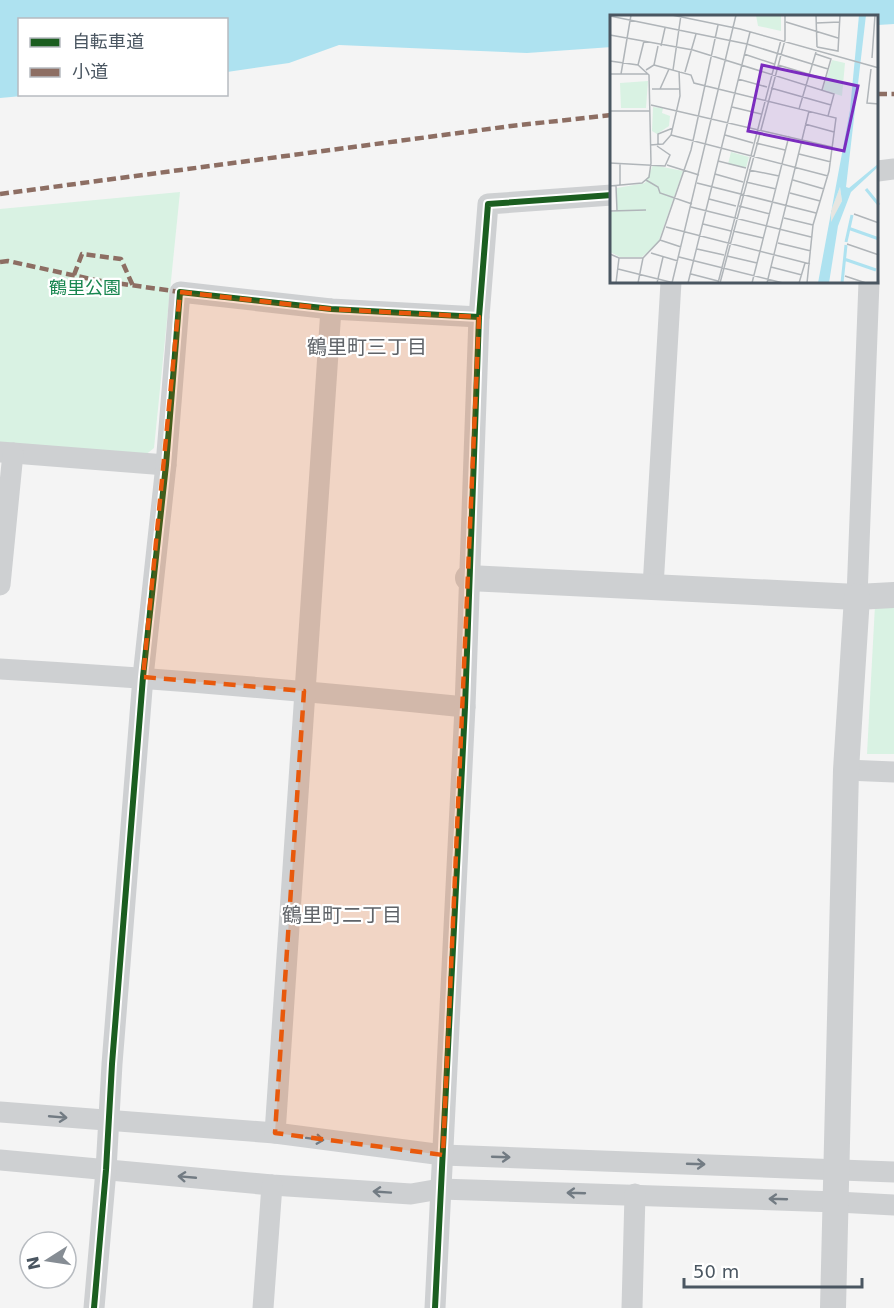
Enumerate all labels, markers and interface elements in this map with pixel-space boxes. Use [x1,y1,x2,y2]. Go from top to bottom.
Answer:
inset map [610,15,879,284]
legend [18,18,228,96]
text: 自転車道 [72,31,144,52]
text: 小道 [72,61,108,82]
park label: 鶴里公園 [49,277,121,298]
district label: 鶴里町三丁目 [307,335,427,359]
district label: 鶴里町二丁目 [282,903,402,927]
one-way arrow [48,1112,68,1123]
one-way arrow [305,1133,325,1144]
one-way arrow [491,1151,511,1163]
one-way arrow [686,1158,706,1170]
one-way arrow [178,1171,198,1182]
one-way arrow [372,1187,392,1198]
one-way arrow [567,1187,587,1198]
one-way arrow [769,1194,789,1205]
north arrow [18,1230,78,1290]
scale bar [684,1251,862,1289]
text: N [23,1254,45,1272]
text: 50 m [693,1261,739,1282]

